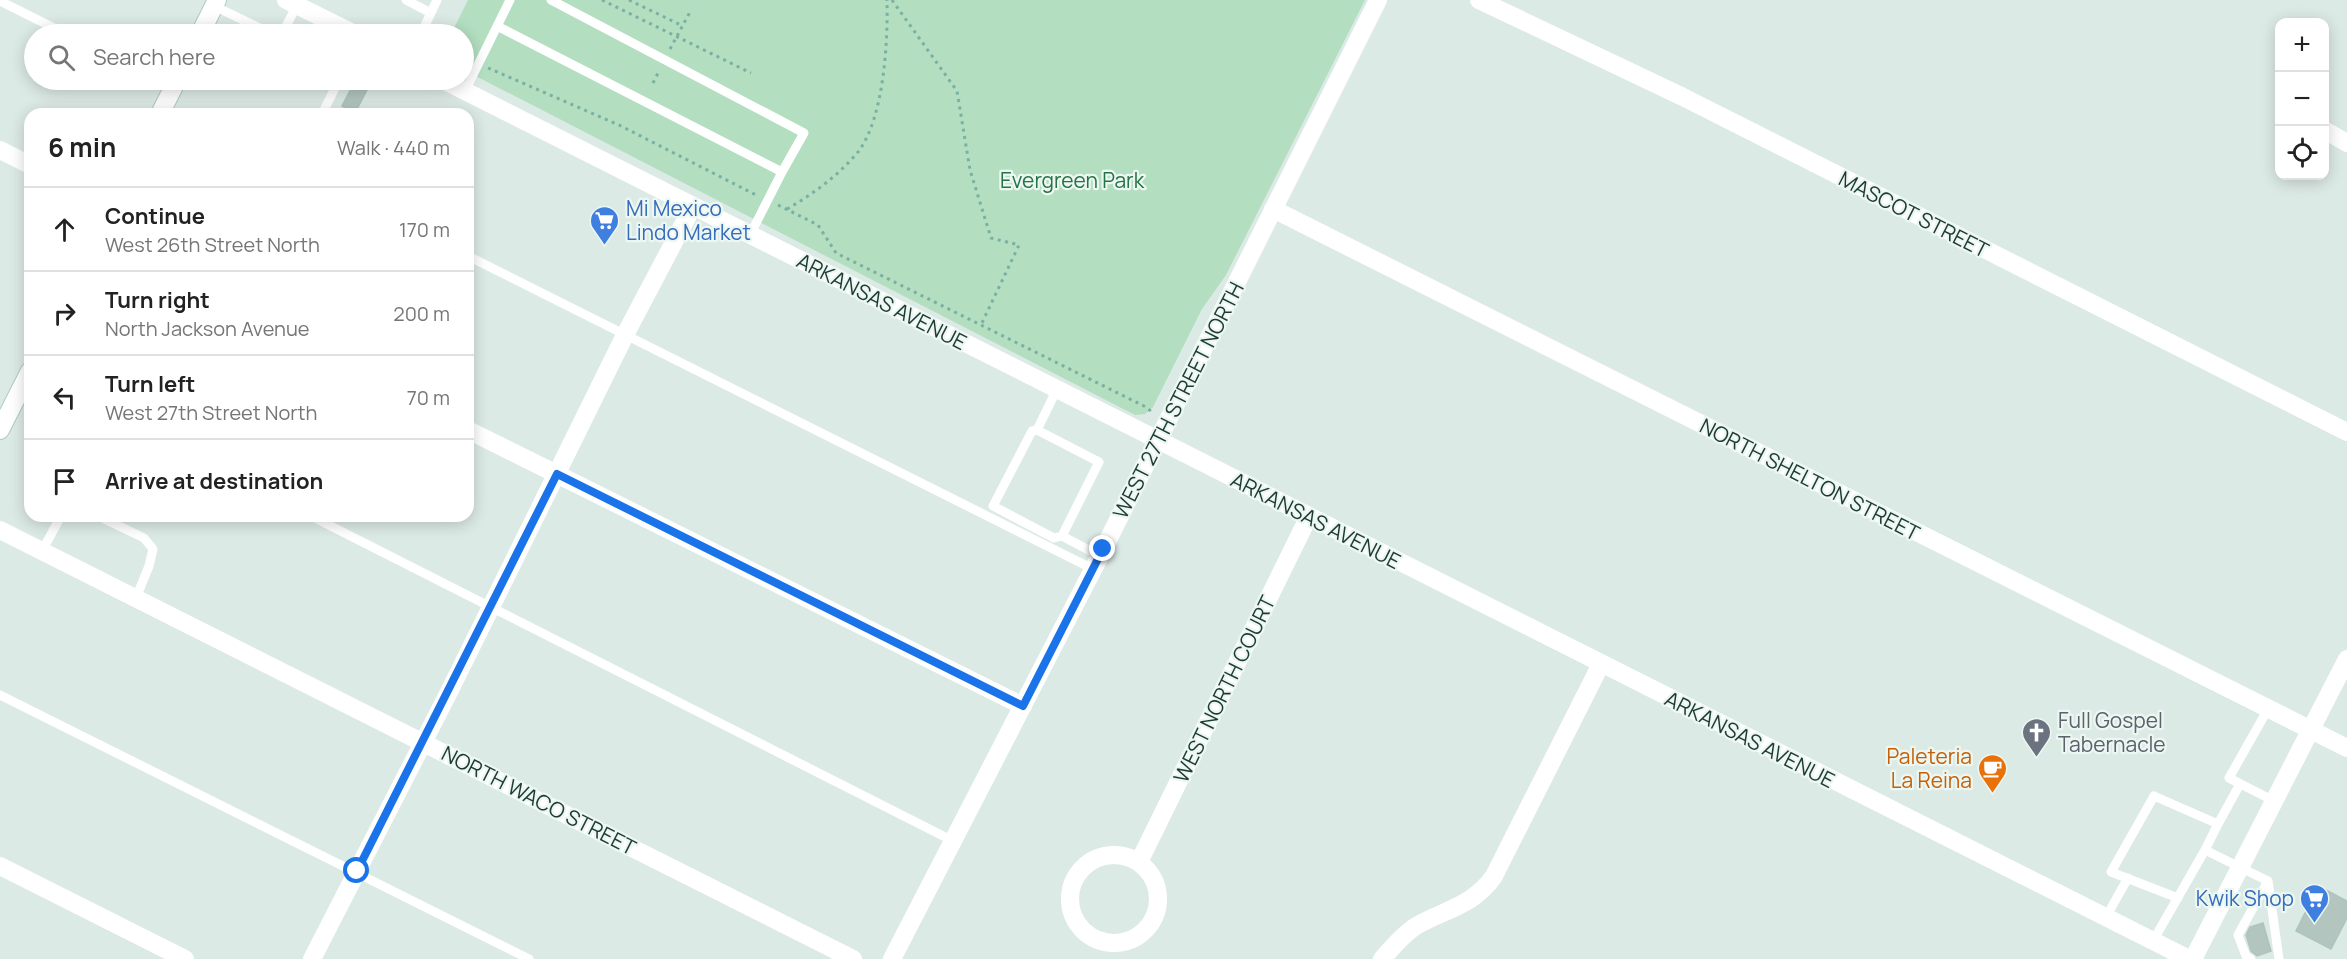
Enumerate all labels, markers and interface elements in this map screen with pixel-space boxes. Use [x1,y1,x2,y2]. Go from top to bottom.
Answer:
map controls [2275,18,2329,180]
button: + [2275,18,2329,72]
search box [24,24,474,90]
icon: search [45,41,78,74]
text: Search here [93,42,215,72]
button: − [2275,72,2329,126]
button: locate [2275,126,2329,180]
text: 6 min [48,129,116,165]
text: Walk · 440 m [337,134,450,161]
street label: MASCOT STREET [1834,164,1994,264]
park label: Evergreen Park [1000,166,1145,194]
place label: Mi Mexico Lindo Market [626,194,751,246]
text: Continue [105,201,205,231]
supermarket icon: Mi Mexico Lindo Market [589,204,621,246]
icon: ahead [48,213,81,246]
text: 170 m [399,216,450,243]
text: West 26th Street North [105,231,320,258]
street label: ARKANSAS AVENUE [792,246,972,356]
street label: WEST 27TH STREET NORTH [1106,277,1250,523]
text: Turn right [105,285,210,315]
icon: right [48,297,81,330]
text: 200 m [393,300,450,327]
text: North Jackson Avenue [105,315,309,342]
text: Turn left [105,369,195,399]
icon: left [48,381,81,414]
text: 70 m [407,384,450,411]
text: West 27th Street North [105,399,317,426]
street label: NORTH SHELTON STREET [1695,411,1925,547]
icon: arrive [48,465,81,498]
street label: ARKANSAS AVENUE [1226,465,1406,575]
text: Arrive at destination [105,466,323,496]
route end [1089,535,1115,561]
street label: WEST NORTH COURT [1167,590,1282,787]
street label: ARKANSAS AVENUE [1660,684,1840,794]
place label: Full Gospel Tabernacle [2058,706,2166,758]
church icon: Full Gospel Tabernacle [2021,716,2053,758]
street label: NORTH WACO STREET [437,739,641,861]
place label: Paleteria La Reina [1887,742,1972,794]
cafe icon: Paleteria La Reina [1977,752,2009,794]
route start [343,857,369,883]
supermarket icon: Kwik Shop [2299,882,2331,924]
place label: Kwik Shop [2196,884,2294,912]

